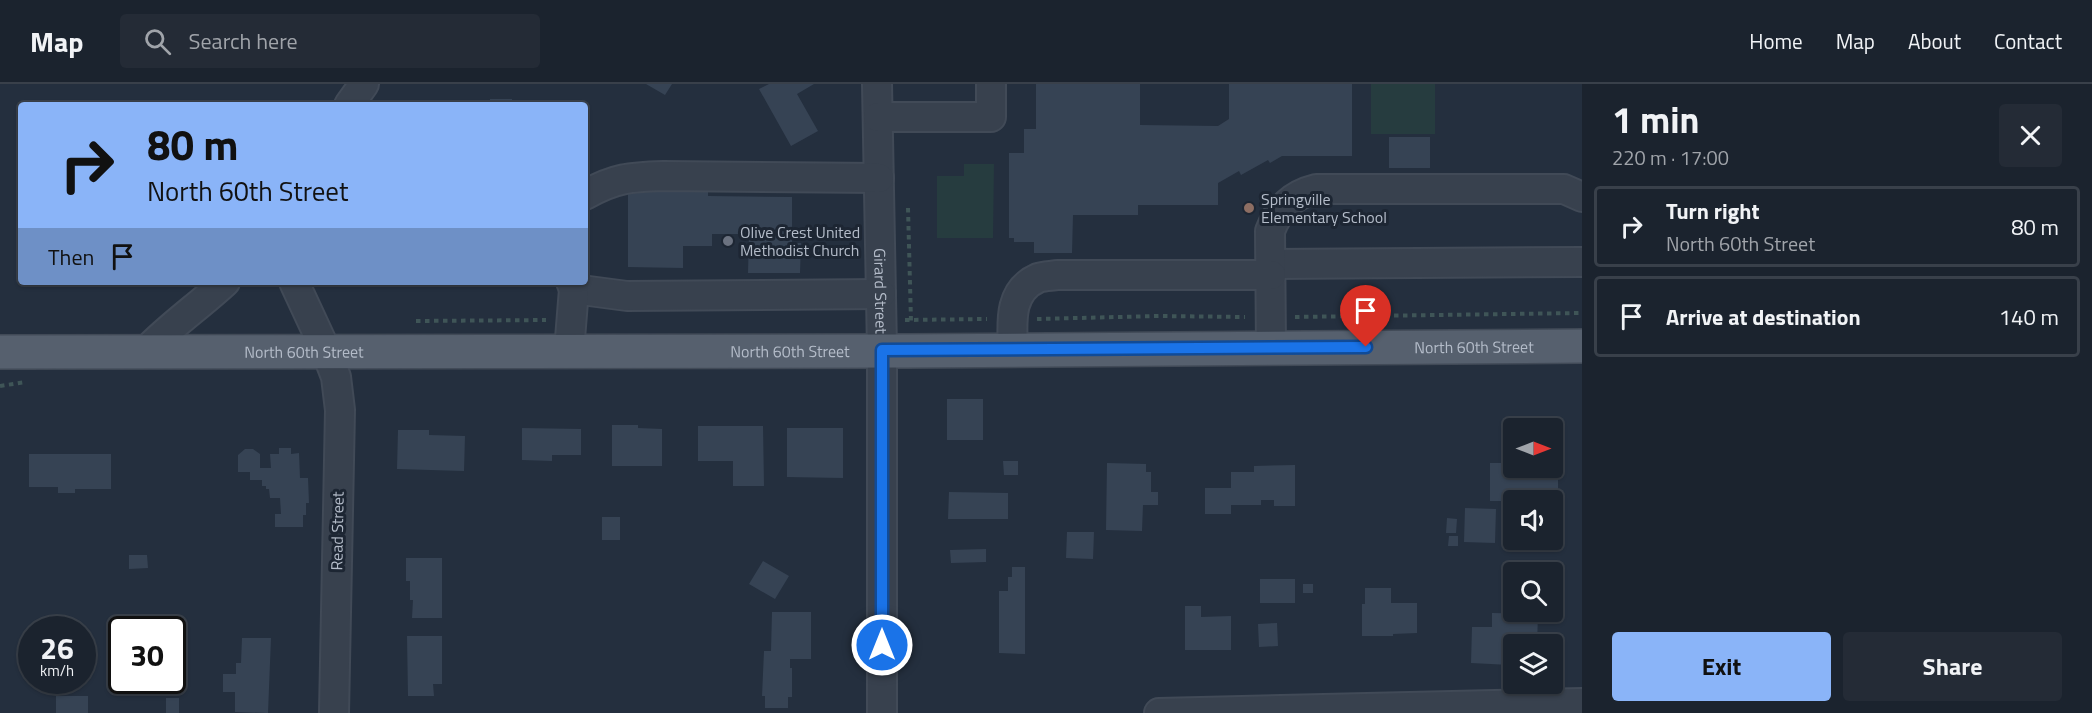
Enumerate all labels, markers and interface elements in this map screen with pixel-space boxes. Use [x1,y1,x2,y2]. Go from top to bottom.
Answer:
search box [120,14,540,68]
text: Map [30,20,84,63]
text: Search here [189,24,298,58]
icon: search [141,25,174,58]
text: Home [1749,25,1803,57]
text: Map [1836,25,1875,57]
text: About [1908,25,1961,57]
text: Contact [1994,25,2062,57]
text: 1 min [1612,92,1699,147]
button: close [1999,104,2062,167]
text: 80 m [147,112,239,176]
icon: right [48,126,126,204]
text: 220 m · 17:00 [1612,142,1729,173]
text: North 60th Street [147,170,348,211]
place label: Springville Elementary School [1261,187,1387,229]
text: Turn right [1666,194,1760,228]
marker: Springville Elementary School [1242,201,1256,215]
icon: right [1615,210,1648,243]
text: 80 m [2011,210,2059,244]
place label: Olive Crest United Methodist Church [740,220,860,262]
text: North 60th Street [1666,228,1815,259]
marker: Olive Crest United Methodist Church [721,234,735,248]
text: Then [48,240,94,274]
icon: arrive [106,240,139,273]
street label: Girard Street [868,248,894,334]
pin [1340,285,1391,347]
icon: arrive [1349,294,1382,327]
icon: arrive [1615,300,1648,333]
text: Arrive at destination [1666,300,1861,334]
text: 140 m [1999,300,2059,334]
street label: North 60th Street [1414,334,1534,359]
street label: North 60th Street [730,339,850,363]
street label: North 60th Street [244,340,364,364]
north arrow [1503,418,1563,478]
map controls [1503,418,1563,694]
button: sound [1503,490,1563,550]
street label: Read Street [324,491,350,571]
button: search [1503,562,1563,622]
position arrow [850,613,914,677]
speed limit sign: 30 [108,616,186,694]
text: 26 [40,625,74,671]
button: Exit [1612,632,1831,701]
button: Share [1843,632,2062,701]
button: layers [1503,634,1563,694]
text: km/h [40,659,74,682]

